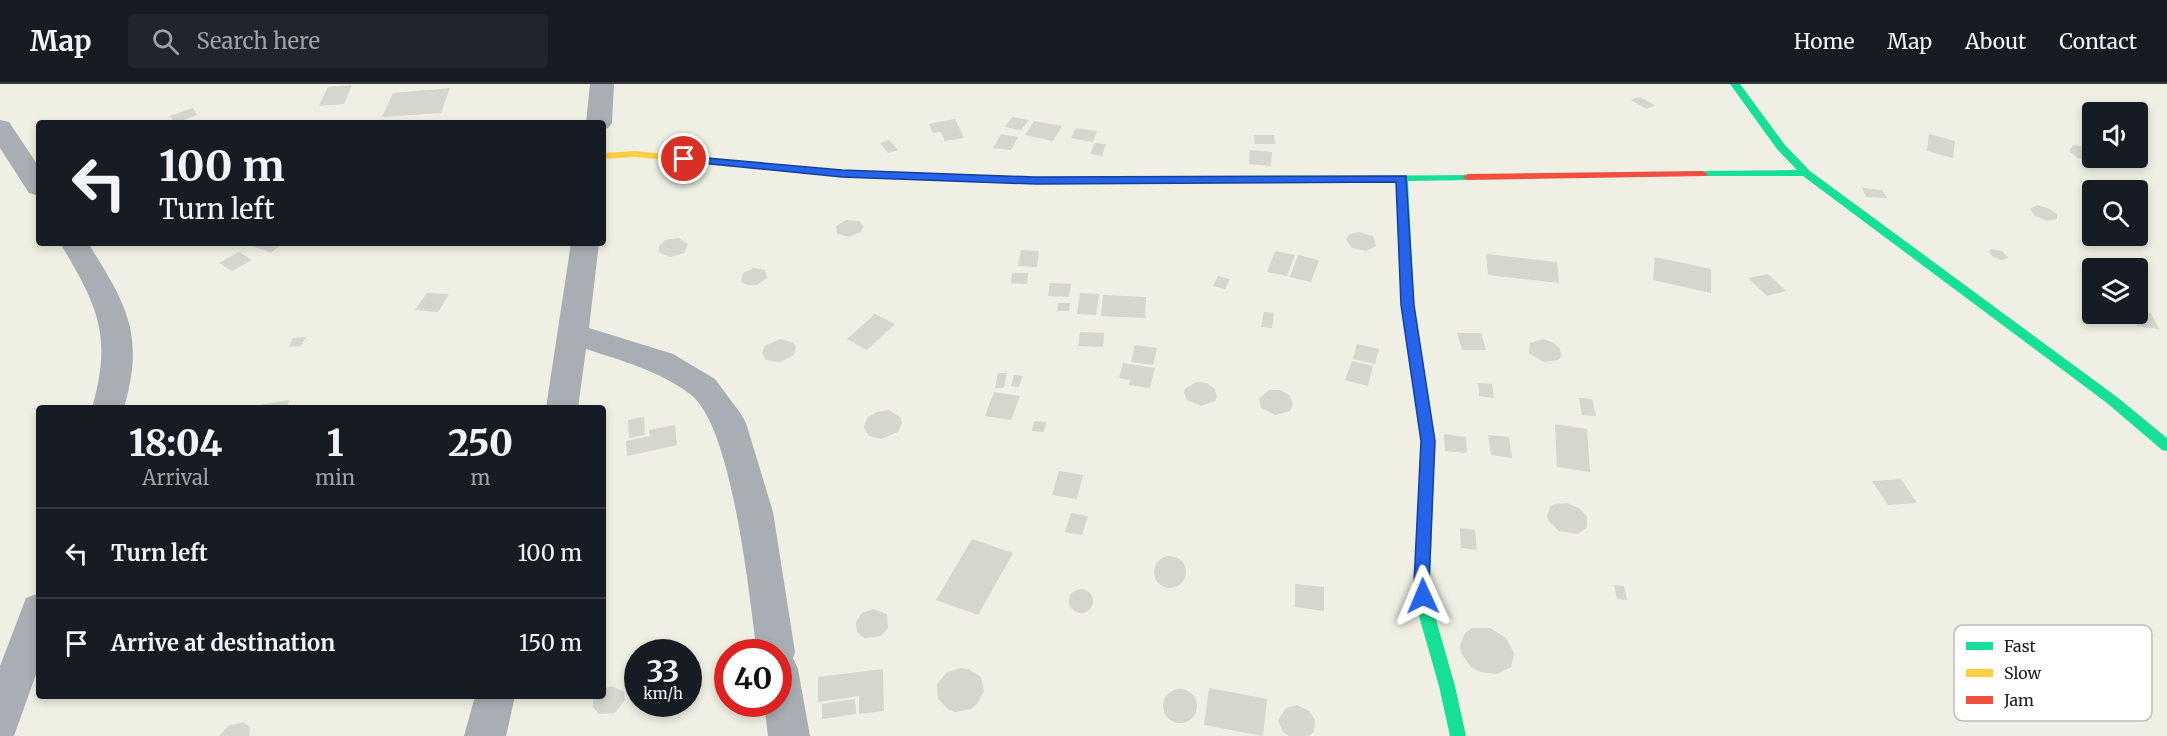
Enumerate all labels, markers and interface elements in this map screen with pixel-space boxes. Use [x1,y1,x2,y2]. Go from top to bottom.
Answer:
search box [128,14,548,68]
text: Map [30,23,92,59]
icon: search [149,25,182,58]
text: Search here [197,27,320,55]
text: Home [1794,28,1854,55]
text: Map [1887,28,1932,55]
text: About [1965,28,2026,55]
text: Contact [2059,28,2137,55]
map controls [2082,102,2148,324]
button: sound [2082,102,2148,168]
pin [658,133,709,184]
text: 100 m [159,140,285,192]
icon: arrive [667,142,700,175]
icon: left [60,144,138,222]
button: search [2082,180,2148,246]
text: Turn left [159,192,274,226]
button: layers [2082,258,2148,324]
text: 18:04 [129,421,222,466]
text: 1 [327,421,344,466]
text: 250 [448,421,513,466]
text: Arrival [142,465,209,490]
text: min [315,465,355,490]
text: m [471,465,490,490]
icon: left [60,537,93,570]
text: Turn left [111,539,208,567]
text: 100 m [517,539,582,567]
position arrow [1391,564,1455,628]
legend [1954,625,2152,721]
icon: arrive [60,627,93,660]
text: Arrive at destination [111,629,335,657]
text: 150 m [519,629,582,657]
text: Fast [2004,636,2037,656]
speed limit sign: 40 [714,639,792,717]
text: 33 [646,652,680,690]
text: Slow [2004,663,2042,683]
text: km/h [643,684,683,703]
text: Jam [2003,690,2034,710]

